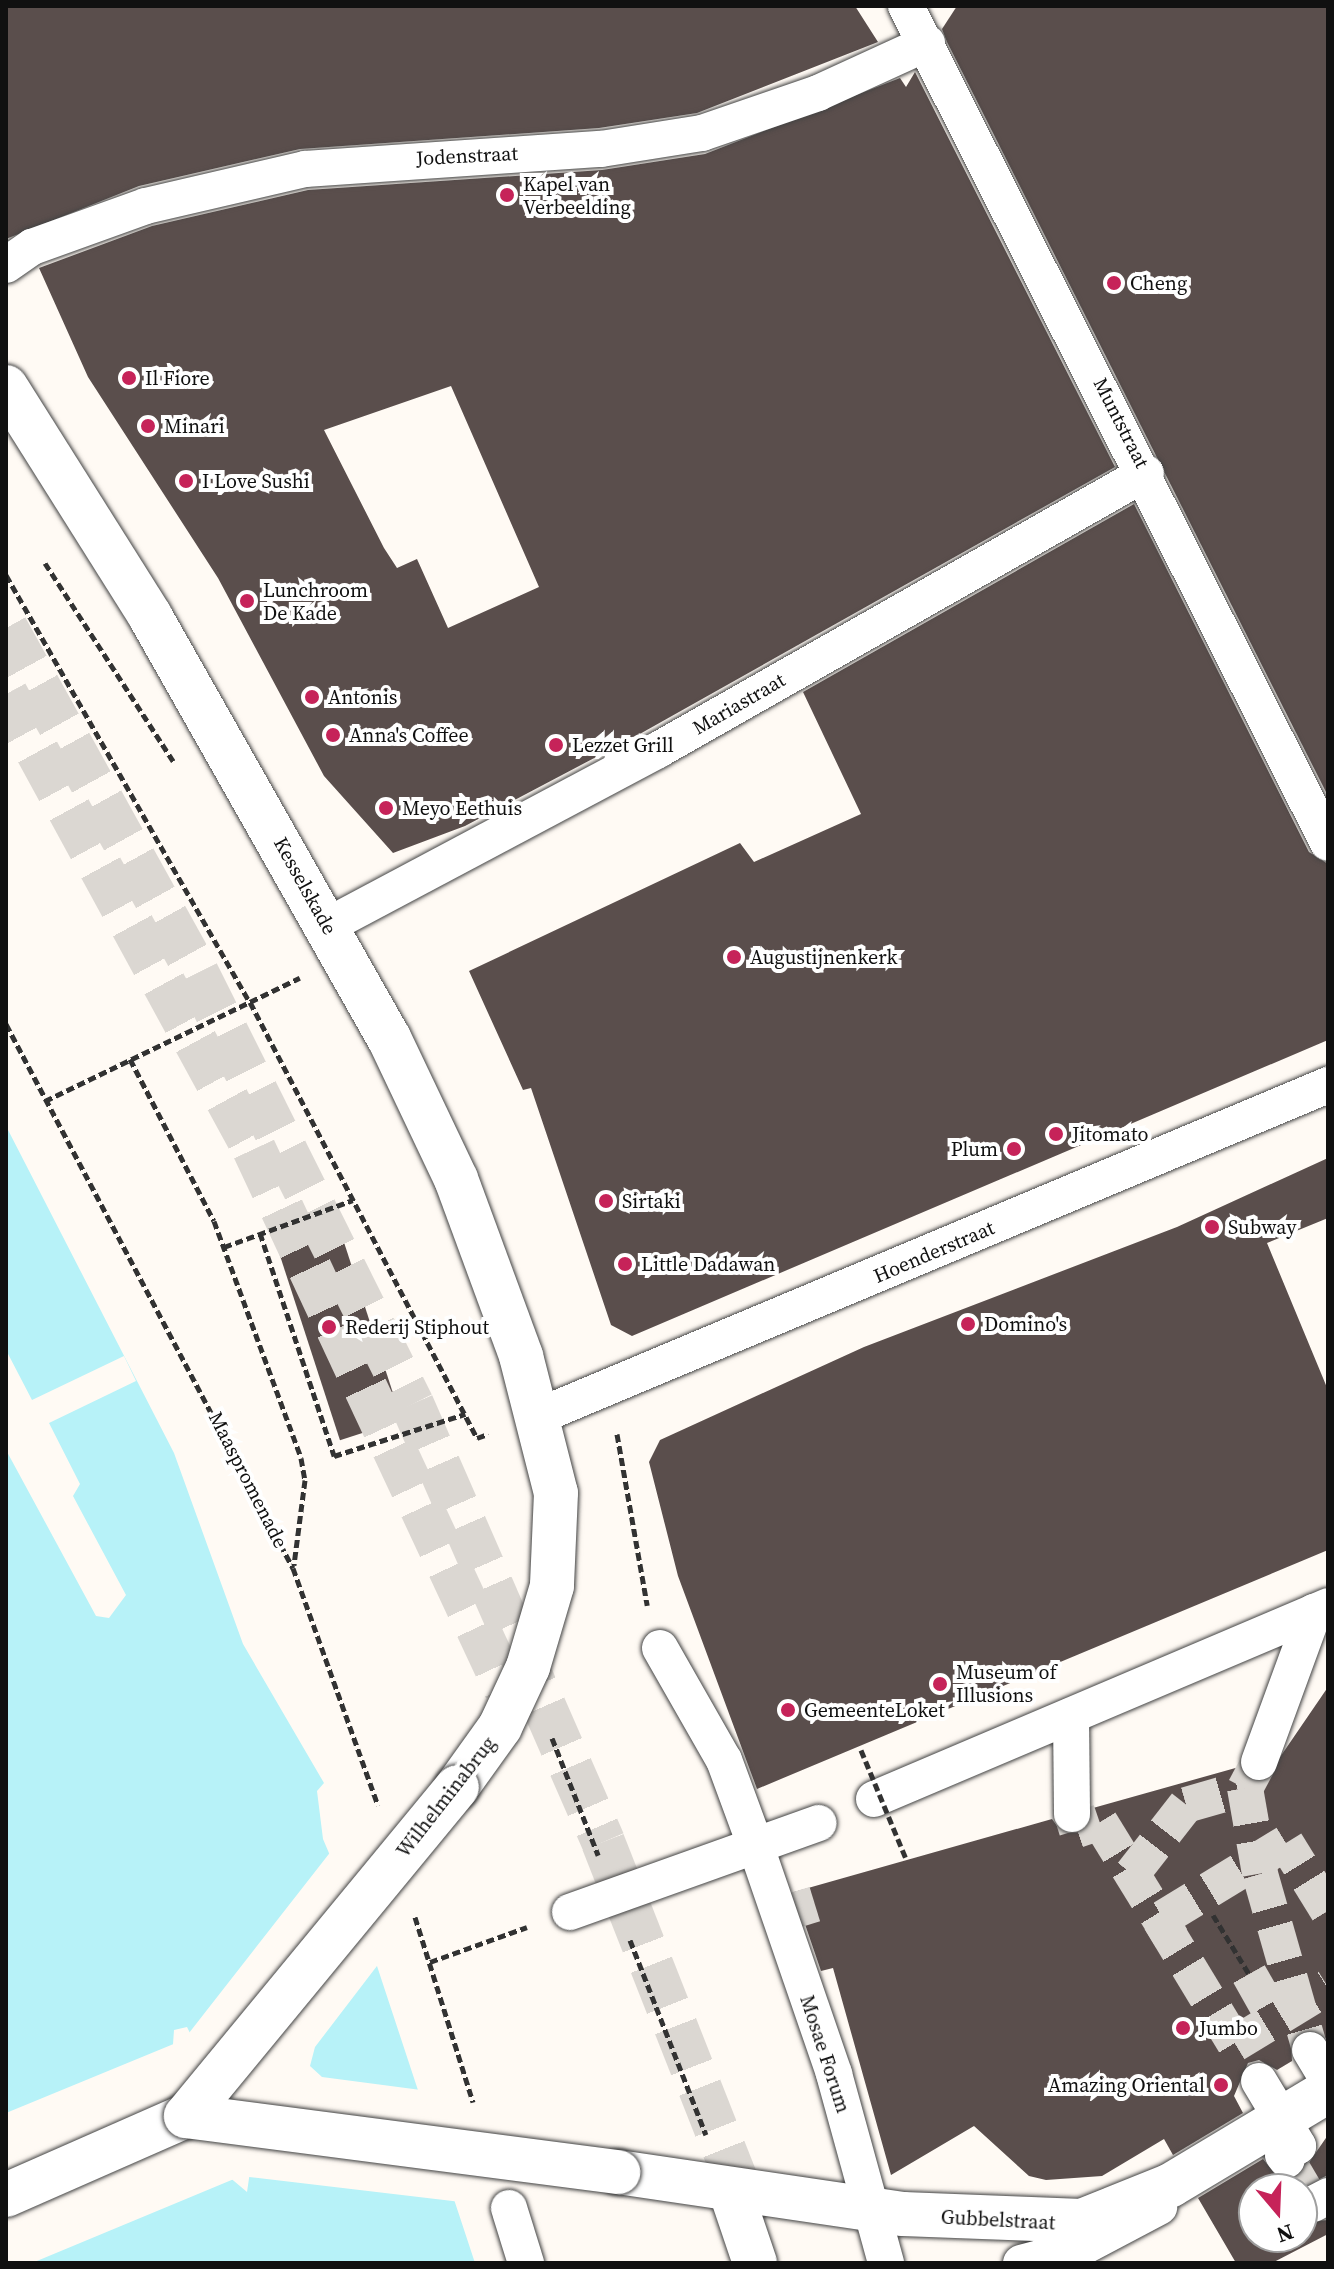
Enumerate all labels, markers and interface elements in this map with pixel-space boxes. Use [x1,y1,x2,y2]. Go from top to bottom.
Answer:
street label: Jodenstraat [415,141,519,171]
place label: Kapel van Verbeelding [523,172,631,219]
marker: Kapel van Verbeelding [498,186,516,204]
place label: Cheng [1130,271,1187,295]
marker: Cheng [1105,274,1123,292]
place label: Il Fiore [145,366,210,390]
marker: Il Fiore [120,369,138,387]
street label: Muntstraat [1088,374,1154,472]
place label: Minari [164,414,225,438]
marker: Minari [139,417,157,435]
place label: I Love Sushi [202,469,310,493]
marker: I Love Sushi [177,472,195,490]
place label: Lunchroom De Kade [263,578,368,625]
marker: Lunchroom De Kade [238,592,256,610]
street label: Mariastraat [689,668,789,740]
place label: Antonis [328,685,398,709]
marker: Antonis [303,688,321,706]
place label: Anna's Coffee [349,723,469,747]
marker: Anna's Coffee [324,726,342,744]
place label: Lezzet Grill [572,733,674,757]
marker: Lezzet Grill [547,736,565,754]
place label: Meyo Eethuis [402,796,522,820]
marker: Meyo Eethuis [377,799,395,817]
street label: Kesselskade [268,833,342,939]
place label: Augustijnenkerk [750,945,897,969]
marker: Augustijnenkerk [725,948,743,966]
place label: Jitomato [1072,1122,1148,1146]
marker: Jitomato [1047,1125,1065,1143]
place label: Plum [951,1137,998,1161]
marker: Plum [1005,1140,1023,1158]
place label: Sirtaki [622,1189,681,1213]
marker: Sirtaki [597,1192,615,1210]
place label: Subway [1228,1215,1296,1239]
street label: Hoenderstraat [870,1216,998,1288]
marker: Subway [1203,1218,1221,1236]
place label: Little Dadawan [641,1252,775,1276]
marker: Little Dadawan [616,1255,634,1273]
place label: Domino's [984,1312,1067,1336]
place label: Rederij Stiphout [345,1315,489,1339]
marker: Domino's [959,1315,977,1333]
marker: Rederij Stiphout [320,1318,338,1336]
street label: Maaspromenade [203,1408,293,1552]
place label: Museum of Illusions [956,1660,1057,1707]
marker: Museum of Illusions [931,1675,949,1693]
place label: GemeenteLoket [804,1698,945,1722]
marker: GemeenteLoket [779,1701,797,1719]
street label: Wilhelminabrug [391,1732,501,1862]
street label: Mosae Forum [795,1992,855,2116]
place label: Jumbo [1199,2016,1258,2040]
marker: Jumbo [1174,2019,1192,2037]
place label: Amazing Oriental [1048,2073,1205,2097]
marker: Amazing Oriental [1212,2076,1230,2094]
north arrow [1238,2173,1318,2253]
street label: Gubbelstraat [940,2205,1056,2235]
text: N [1273,2217,1298,2251]

